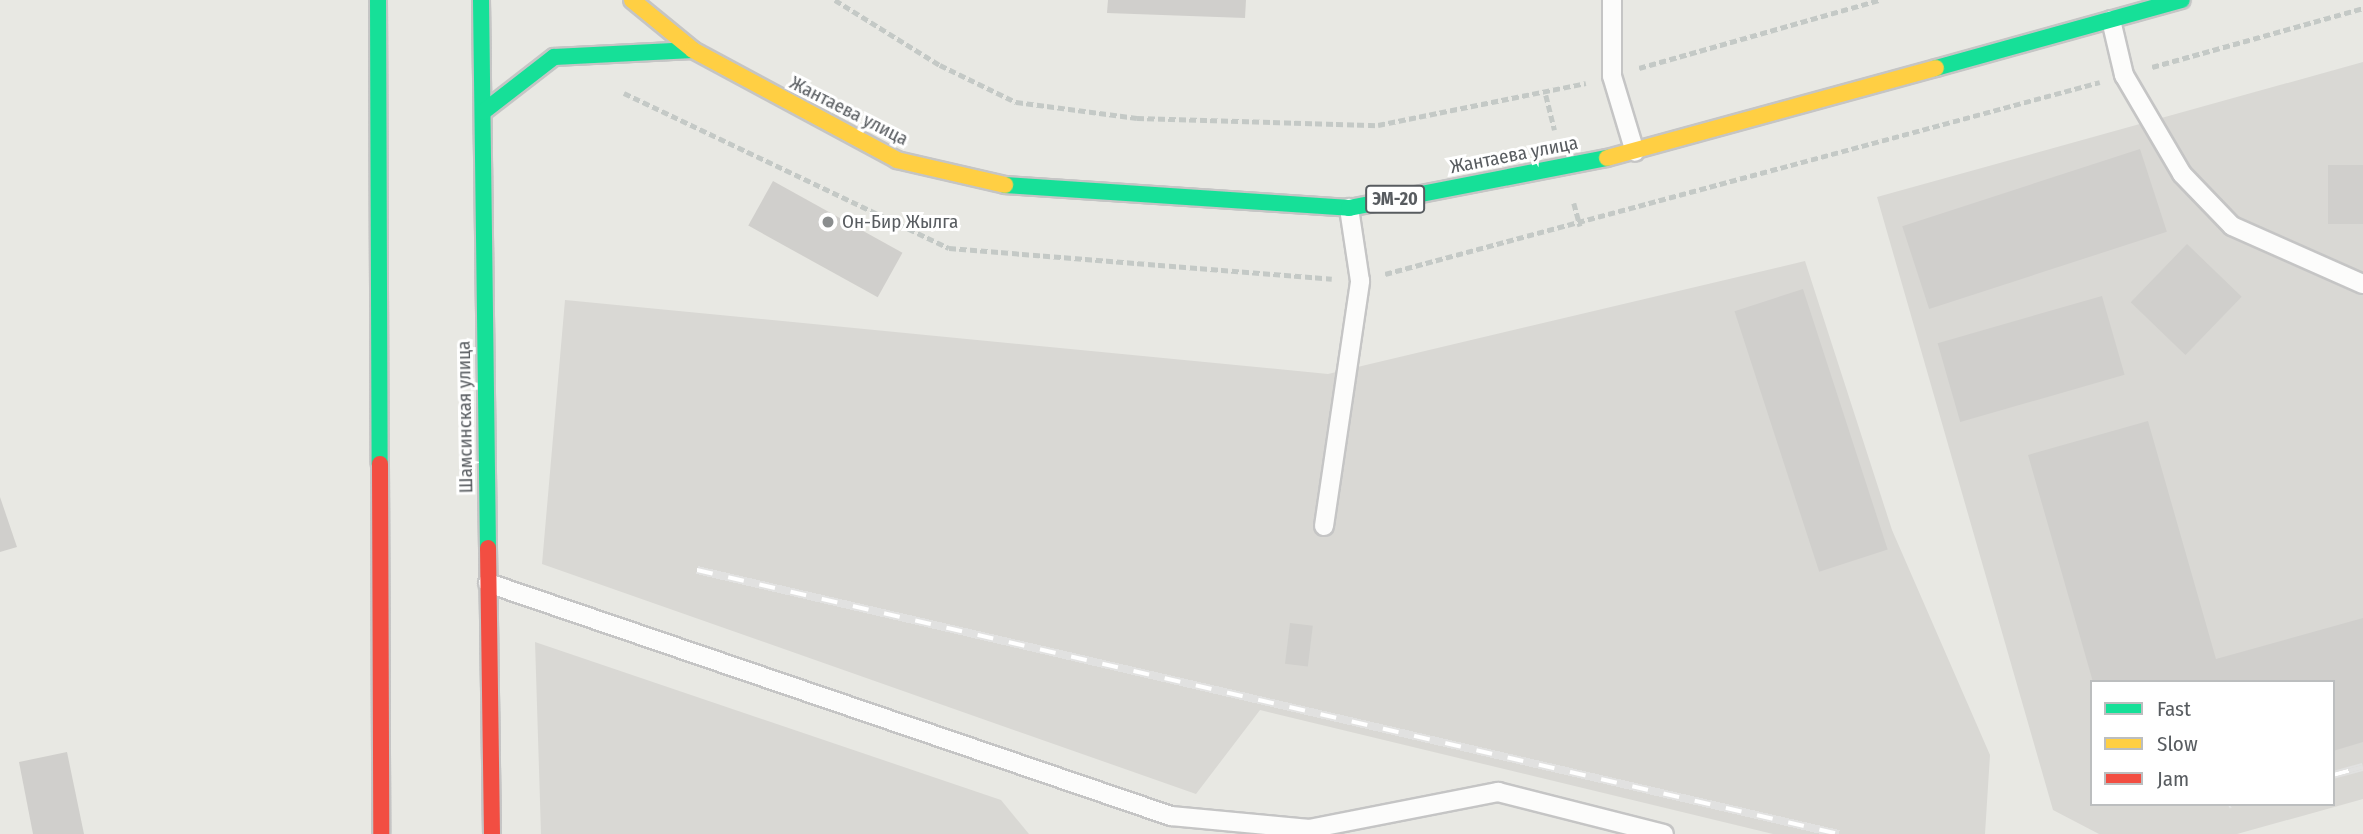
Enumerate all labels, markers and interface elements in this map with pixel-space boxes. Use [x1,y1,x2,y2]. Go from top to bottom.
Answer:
street label: Жантаева улица [786,71,912,151]
street label: Жантаева улица [1448,131,1580,179]
road number: ЭМ-20 [1364,184,1426,214]
place label: Он-Бир Жылга [842,211,958,233]
marker: Он-Бир Жылга [820,214,836,230]
street label: Шамсинская улица [452,341,478,493]
legend [2090,680,2335,806]
text: Fast [2157,696,2191,722]
text: Slow [2157,731,2198,757]
text: Jam [2157,766,2189,792]

